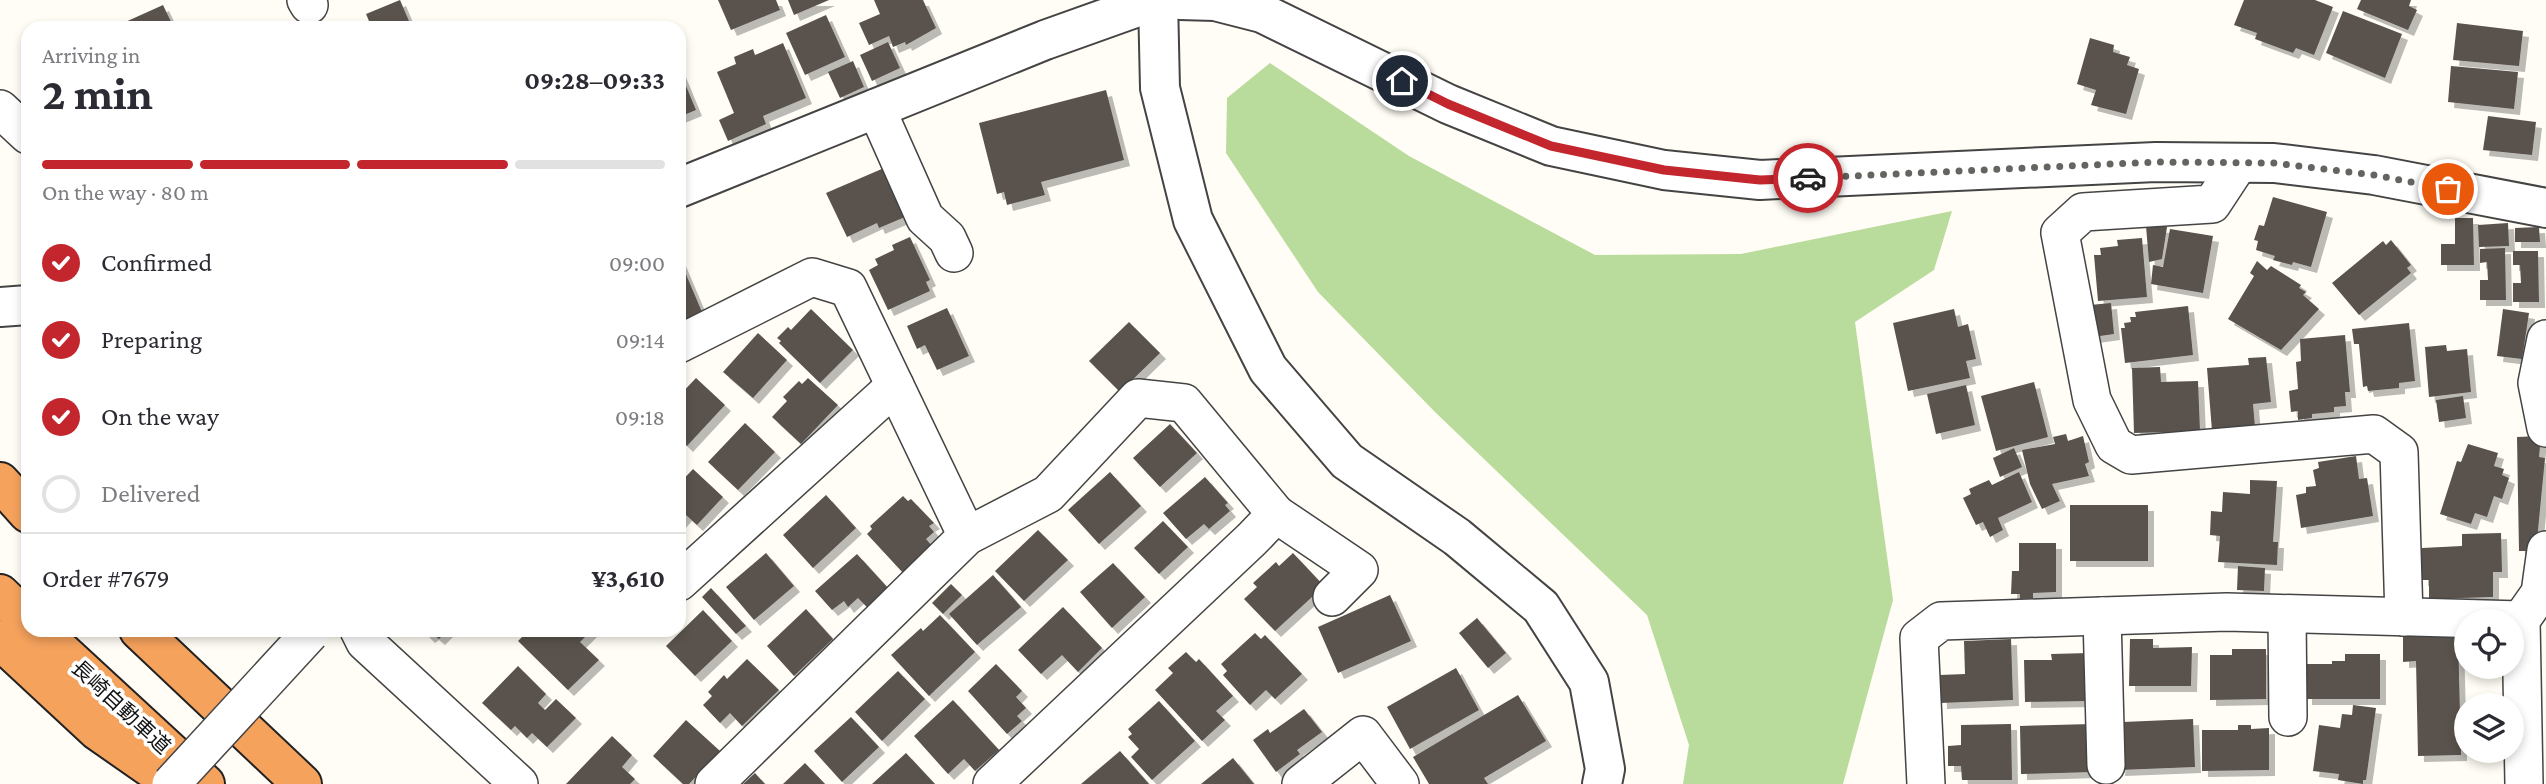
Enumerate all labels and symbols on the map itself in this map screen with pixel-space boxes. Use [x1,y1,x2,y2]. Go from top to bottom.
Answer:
pin [1372,51,1432,111]
courier [1773,143,1843,213]
pin [2418,159,2478,219]
street label: 長崎自動車道 [67,655,175,759]

